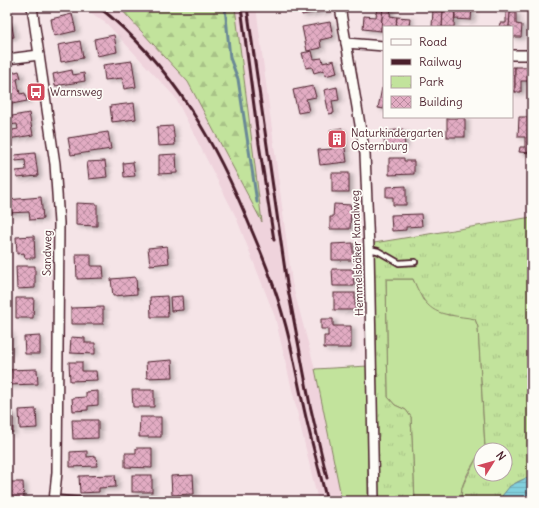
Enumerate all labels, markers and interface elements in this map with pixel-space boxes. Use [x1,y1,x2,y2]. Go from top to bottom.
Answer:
legend [383,26,513,118]
text: Road [419,34,447,49]
text: Railway [419,54,462,69]
text: Park [419,74,444,89]
bus stop icon: Warnsweg [25,81,47,103]
place label: Warnsweg [50,85,103,99]
text: Building [419,94,463,109]
place label: Naturkindergarten Osternburg [351,126,443,153]
building icon: Naturkindergarten Osternburg [326,128,348,150]
street label: Hemmelsbäker Kanalweg [348,190,366,316]
street label: Sandweg [40,230,54,276]
north arrow [473,442,513,482]
text: N [493,449,509,463]

